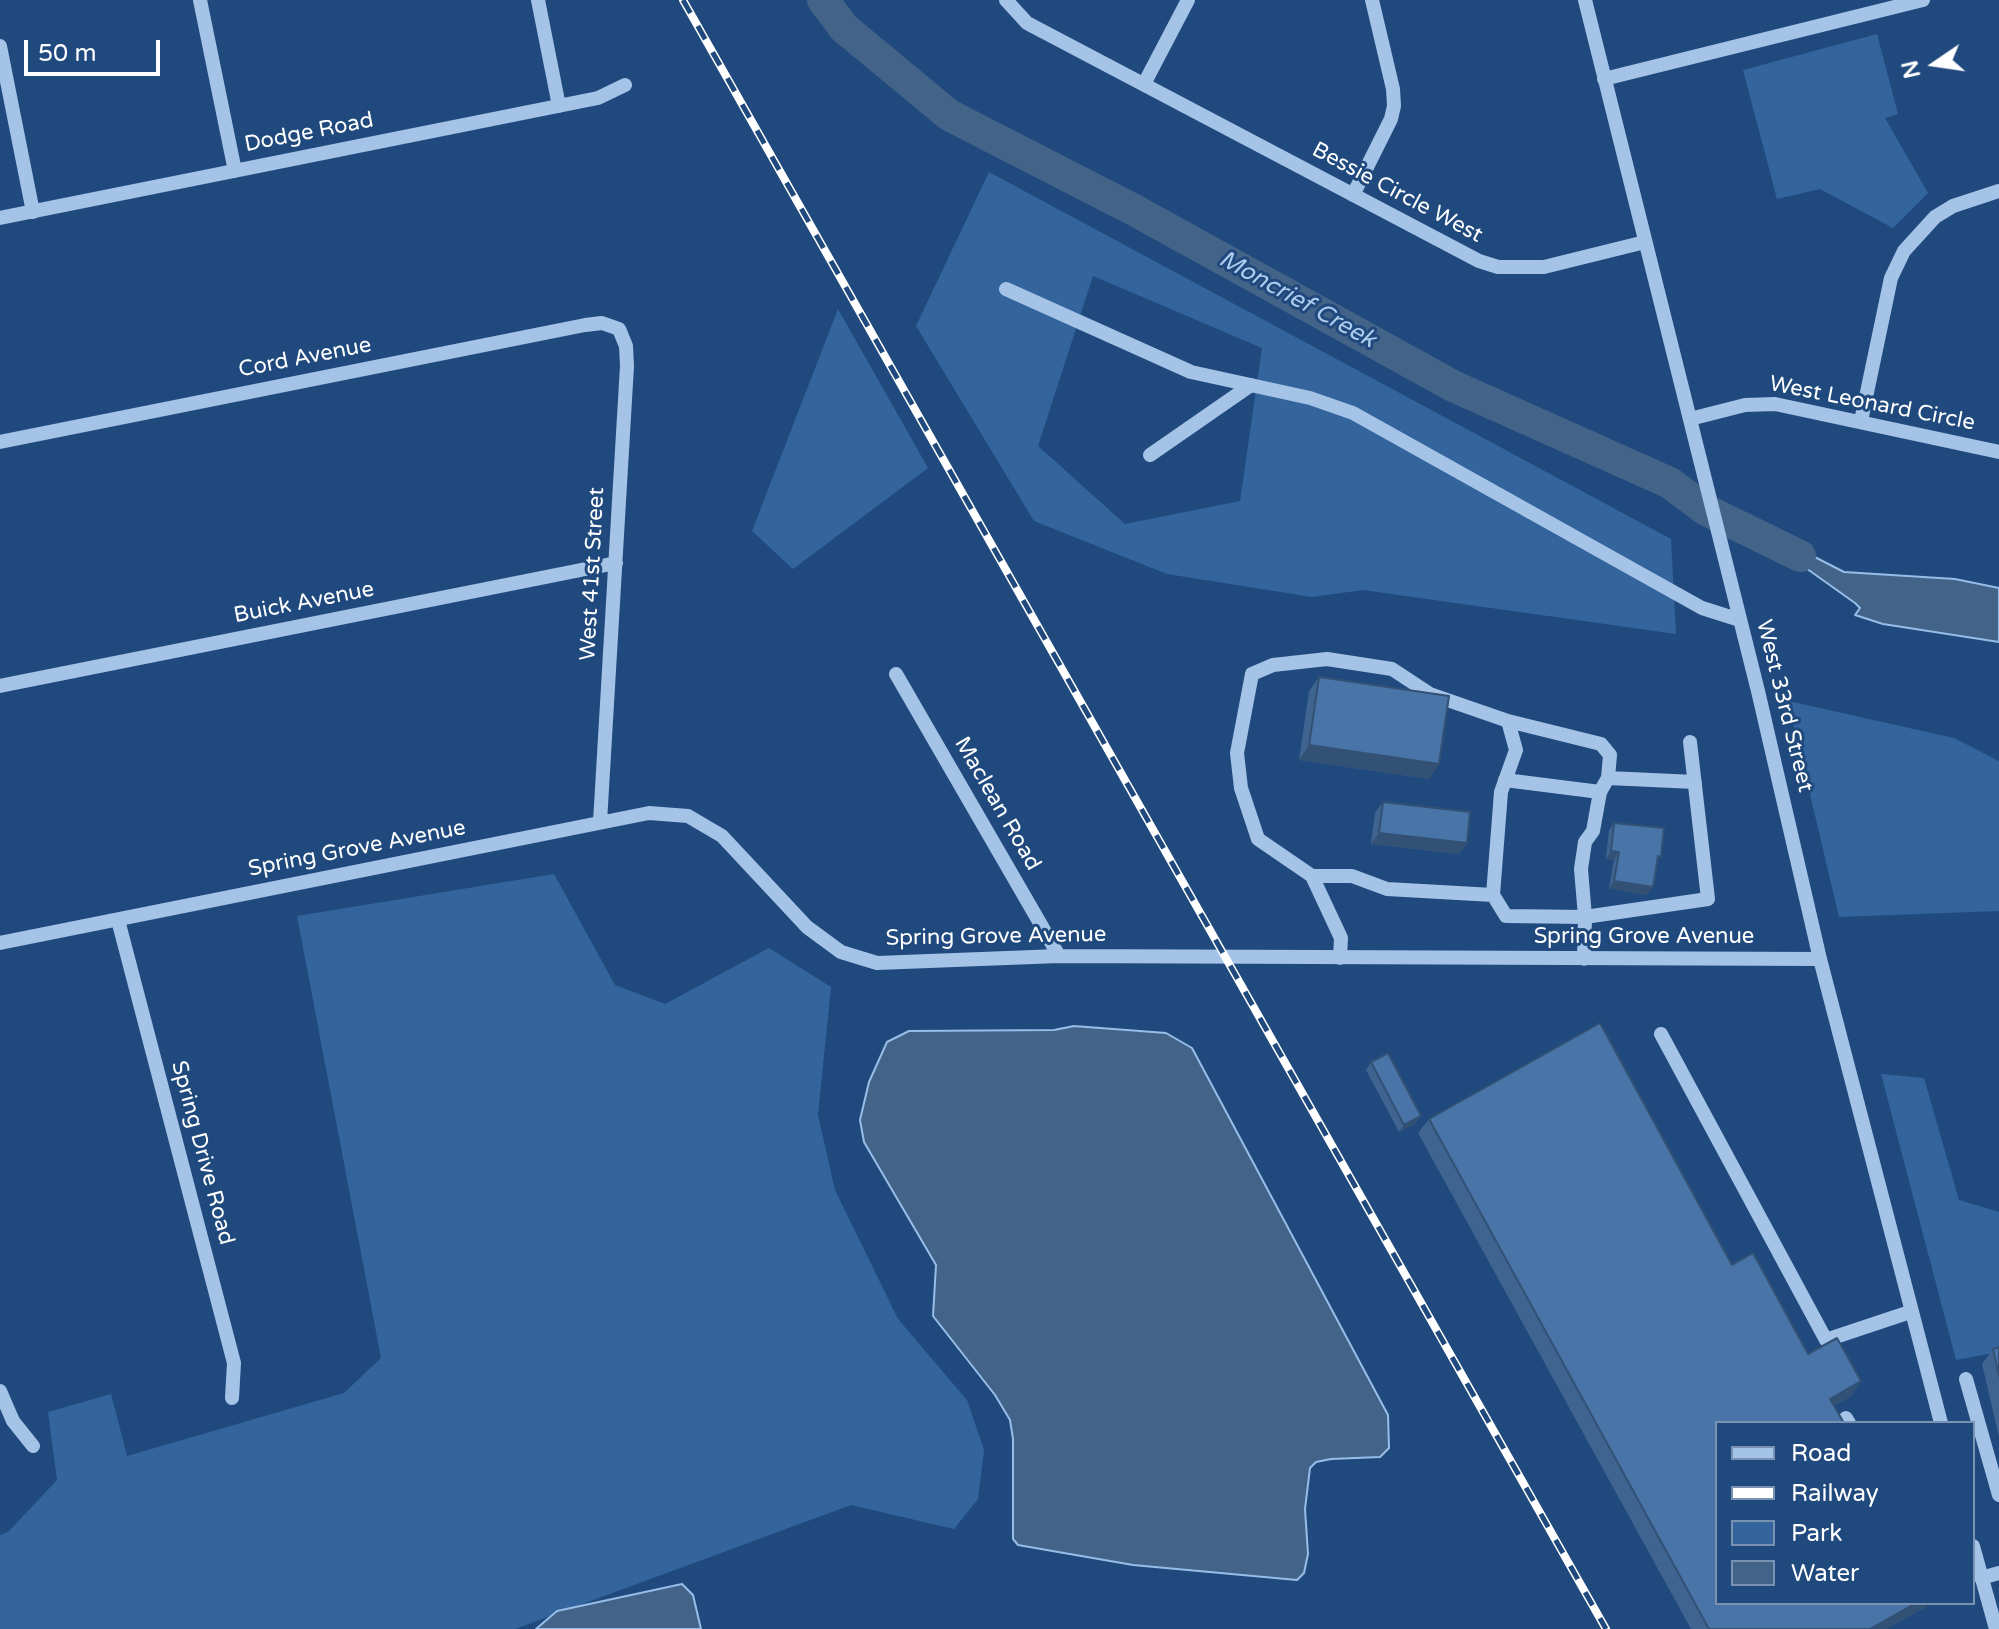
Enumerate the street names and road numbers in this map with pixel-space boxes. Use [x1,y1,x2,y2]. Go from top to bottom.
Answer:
street label: Dodge Road [242,108,376,158]
street label: Bessie Circle West [1307,137,1487,249]
street label: Cord Avenue [236,332,374,384]
street label: West Leonard Circle [1767,371,1977,437]
street label: West 41st Street [575,487,611,661]
street label: Buick Avenue [232,576,376,630]
street label: West 33rd Street [1750,617,1818,795]
street label: Maclean Road [948,732,1046,876]
street label: Spring Grove Avenue [246,815,468,883]
street label: Spring Grove Avenue [886,922,1106,952]
street label: Spring Grove Avenue [1534,924,1754,950]
street label: Spring Drive Road [165,1058,239,1248]

